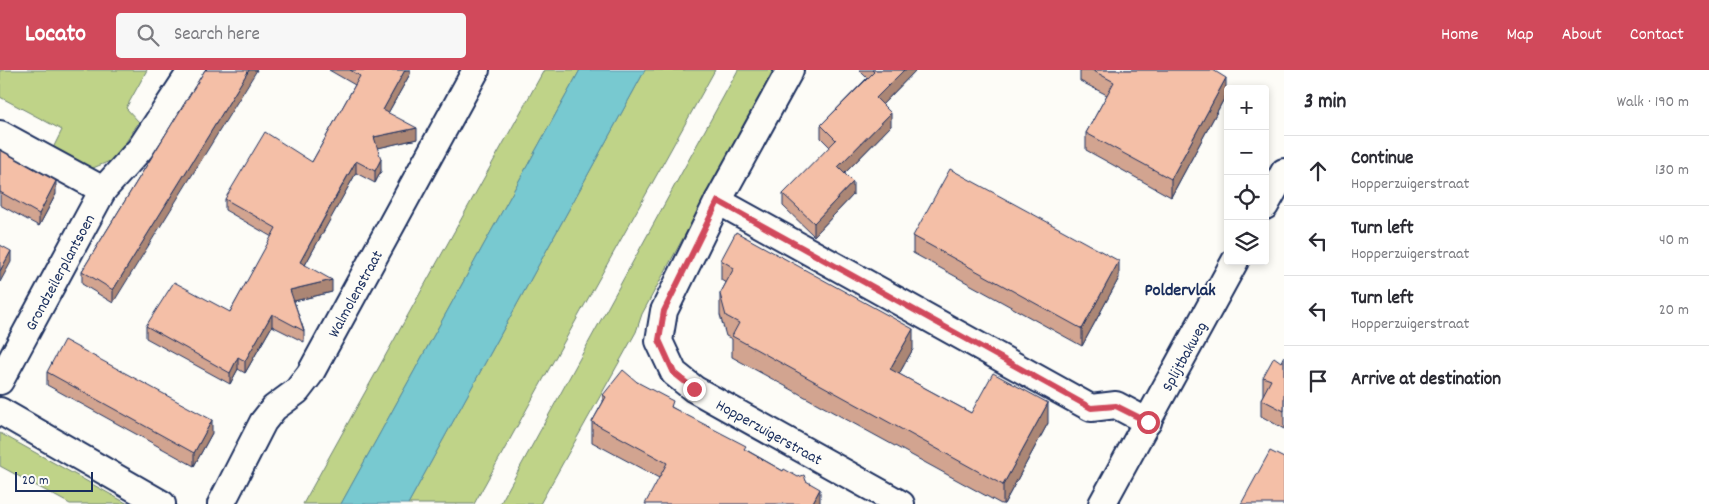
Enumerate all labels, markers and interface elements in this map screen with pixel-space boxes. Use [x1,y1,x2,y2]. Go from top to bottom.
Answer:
search box [116,13,466,58]
text: Locato [25,18,86,52]
icon: search [134,21,162,49]
text: Search here [174,22,260,49]
text: Home [1441,23,1478,48]
text: Map [1506,23,1534,48]
text: About [1562,23,1602,48]
text: Contact [1630,23,1684,48]
map controls [1224,85,1269,265]
button: + [1224,85,1269,130]
text: 3 min [1304,88,1346,118]
text: Walk · 190 m [1617,91,1689,114]
button: − [1224,130,1269,175]
text: Continue [1351,146,1413,173]
icon: ahead [1304,157,1332,185]
text: 130 m [1655,159,1689,182]
text: Hopperzuigerstraat [1351,173,1469,196]
button: locate [1224,175,1269,220]
street label: Grondzeilerplantsoen [20,211,102,335]
text: Turn left [1351,216,1414,243]
button: layers [1224,220,1269,265]
icon: left [1304,227,1332,255]
text: 40 m [1659,229,1689,252]
text: Hopperzuigerstraat [1351,243,1469,266]
street label: Walmolenstraat [323,246,390,342]
district label: Poldervlak [1144,279,1216,304]
text: Turn left [1351,286,1414,313]
icon: left [1304,297,1332,325]
text: 20 m [1659,299,1689,322]
text: Hopperzuigerstraat [1351,313,1469,336]
street label: Splijtbakweg [1157,318,1214,396]
icon: arrive [1304,367,1332,395]
text: Arrive at destination [1351,367,1501,394]
route end [683,378,706,401]
street label: Hopperzuigerstraat [711,394,826,472]
route start [1137,411,1160,434]
scale bar [15,469,92,492]
text: 20 m [22,471,49,491]

